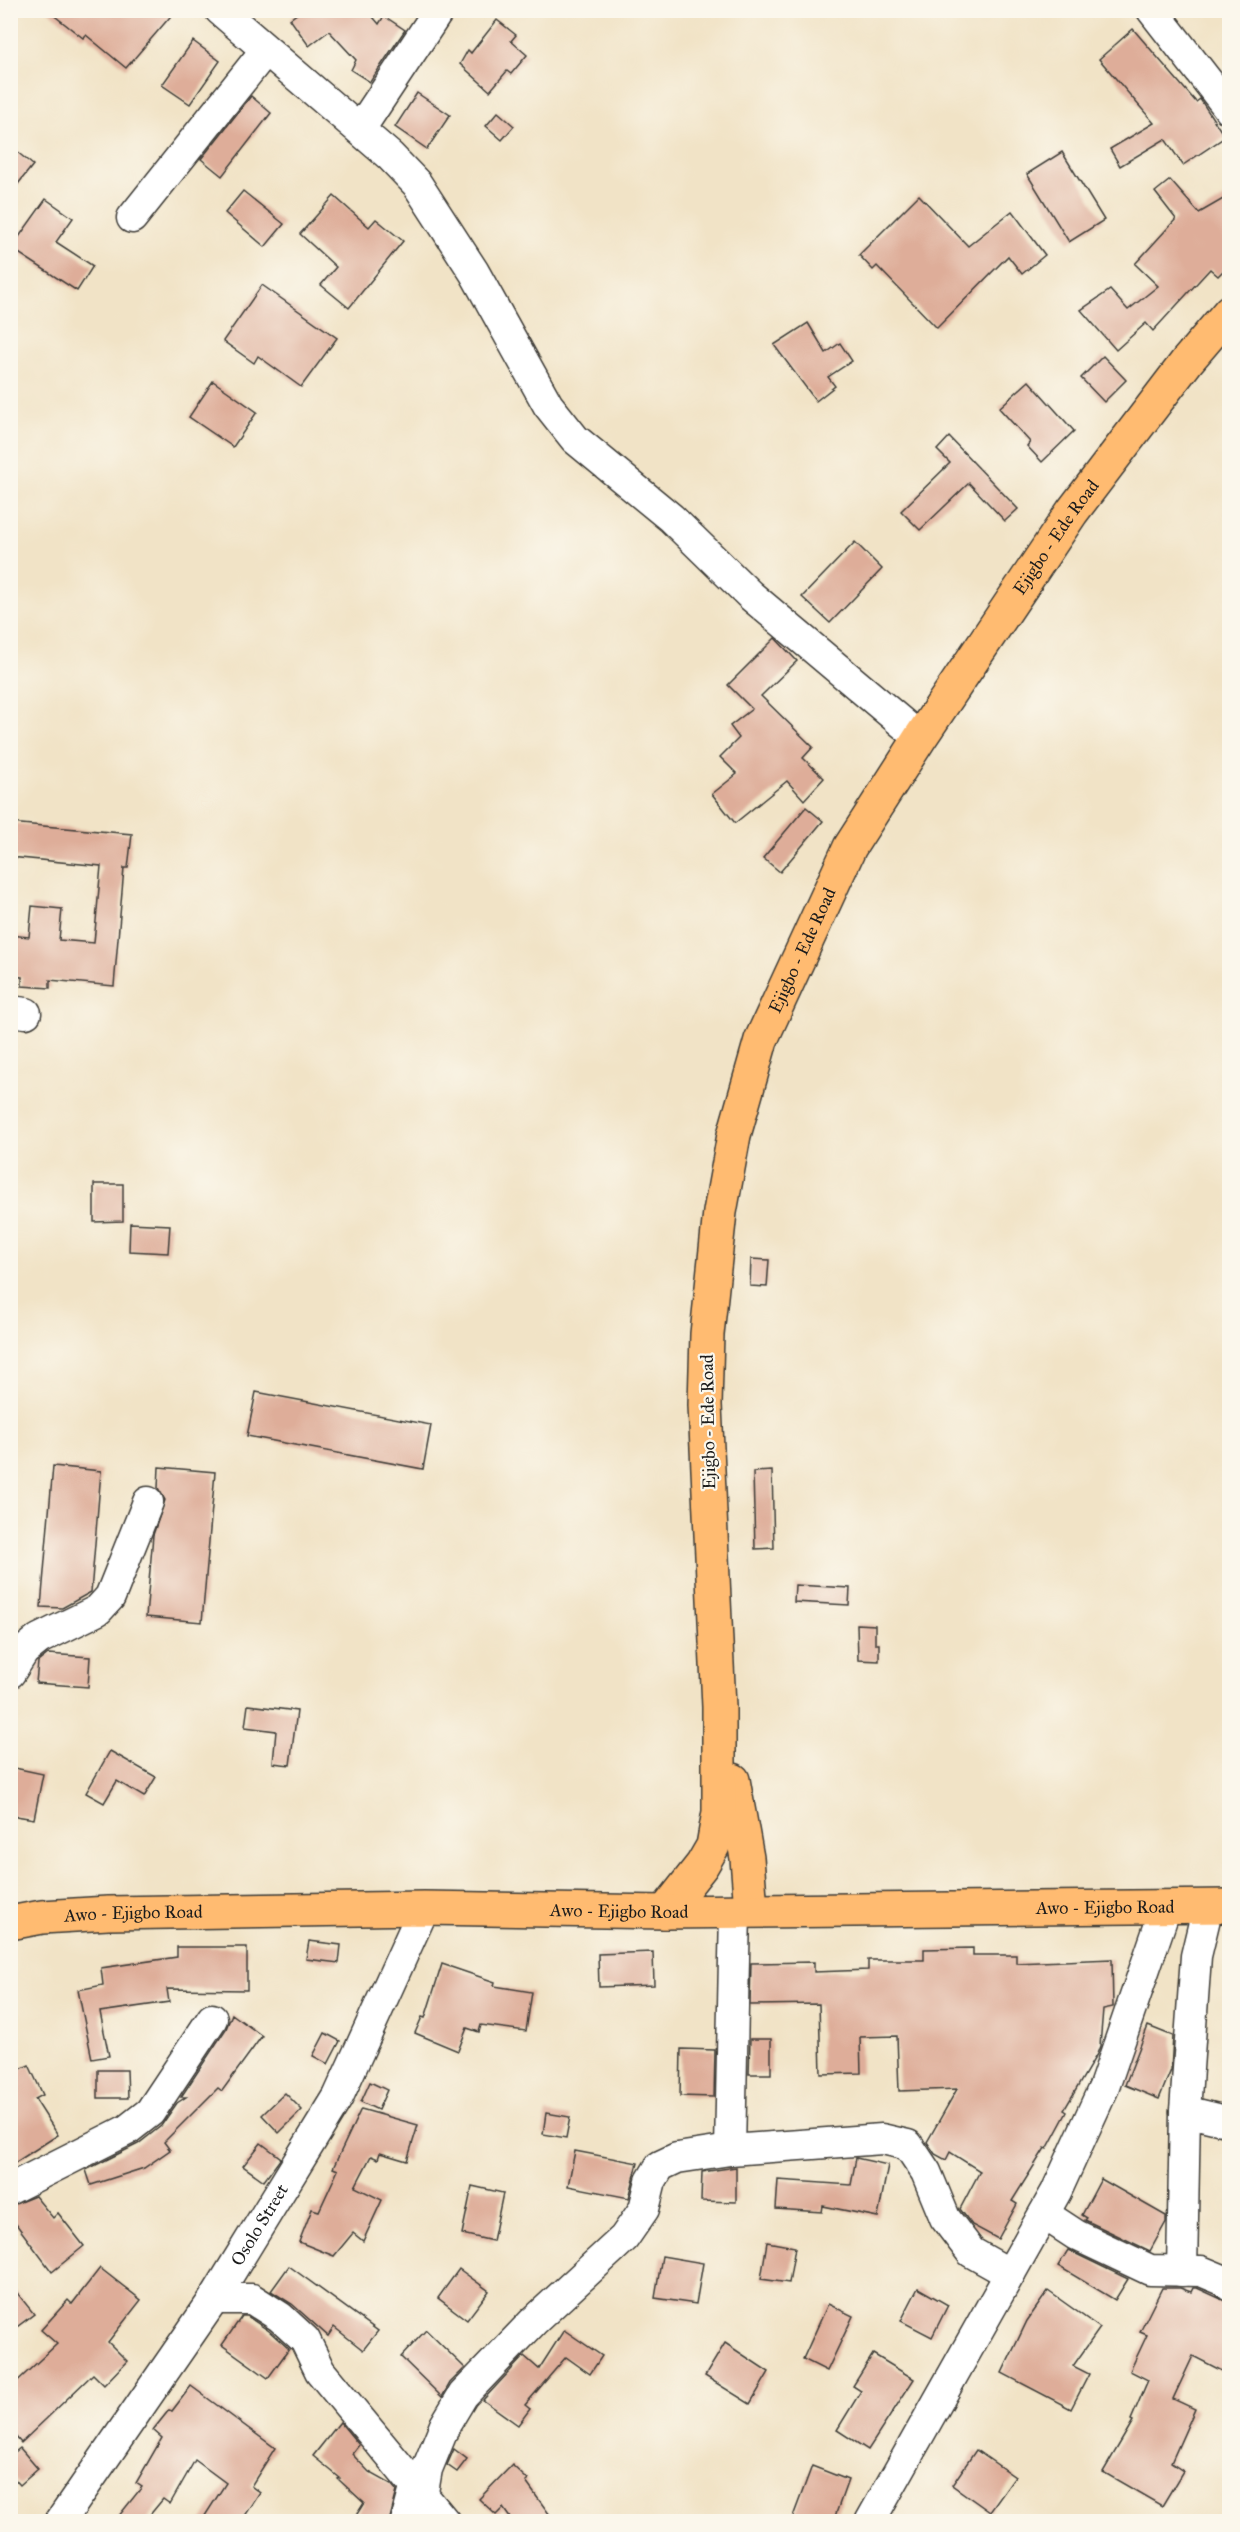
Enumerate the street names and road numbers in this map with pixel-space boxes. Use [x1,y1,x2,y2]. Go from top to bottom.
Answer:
street label: Ejigbo - Ede Road [1008,475,1104,599]
street label: Ejigbo - Ede Road [764,884,841,1017]
street label: Ejigbo - Ede Road [696,1354,721,1490]
street label: Awo - Ejigbo Road [1035,1896,1175,1919]
street label: Awo - Ejigbo Road [549,1899,689,1923]
street label: Awo - Ejigbo Road [62,1901,203,1927]
street label: Osolo Street [226,2179,293,2270]

